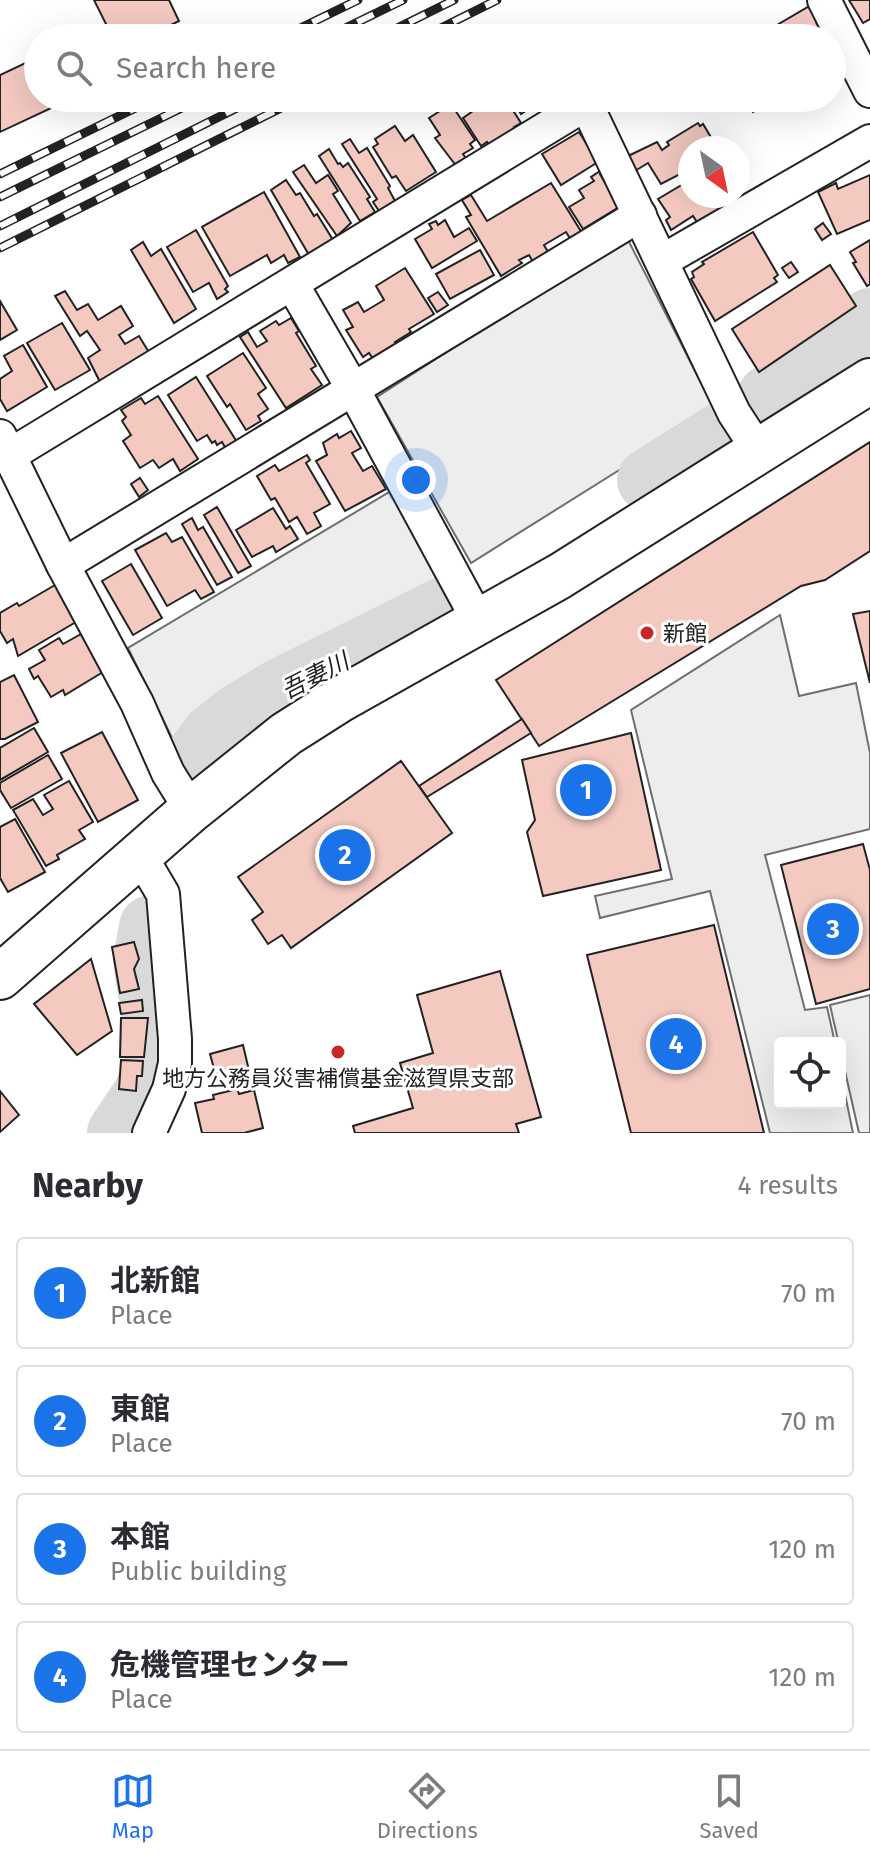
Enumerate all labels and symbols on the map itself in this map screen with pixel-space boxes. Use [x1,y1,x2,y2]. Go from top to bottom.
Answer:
north arrow [678,136,750,208]
your location [396,460,436,500]
place label: 新館 [663,620,707,647]
marker: 新館 [638,624,656,642]
water label: 吾妻川 [277,646,356,705]
pin: 1 [560,760,612,820]
pin: 2 [319,825,371,885]
pin: 3 [807,899,859,959]
pin: 4 [650,1014,702,1074]
marker: 地方公務員災害補償基金滋賀県支部 [329,1043,347,1061]
place label: 地方公務員災害補償基金滋賀県支部 [162,1065,514,1092]

